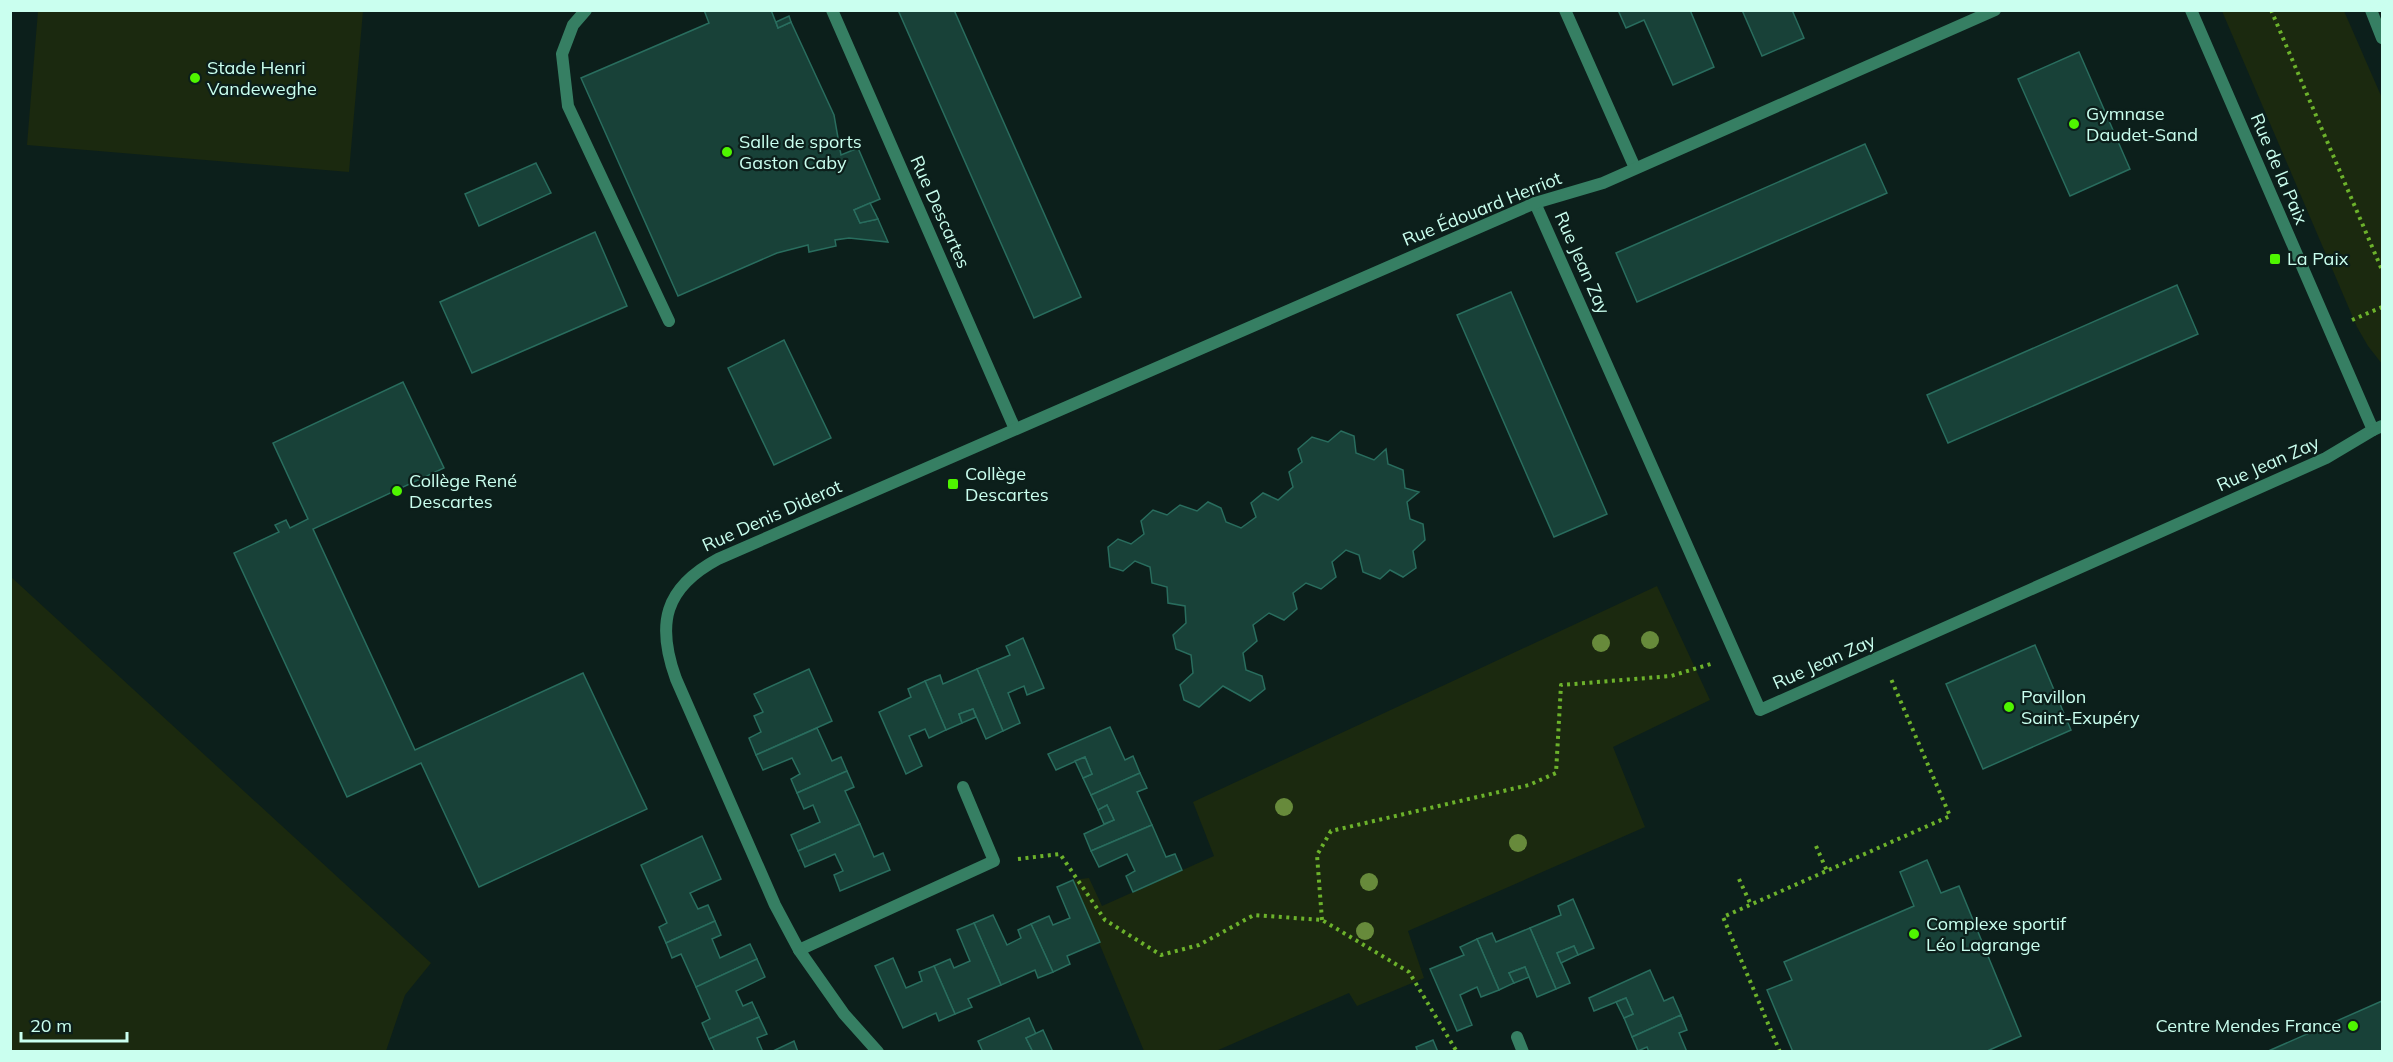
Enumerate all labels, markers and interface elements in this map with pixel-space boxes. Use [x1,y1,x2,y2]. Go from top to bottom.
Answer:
place label: Stade Henri Vandeweghe [207,56,317,100]
marker: Stade Henri Vandeweghe [188,71,202,85]
place label: Gymnase Daudet-Sand [2086,102,2198,146]
street label: Rue de la Paix [2246,110,2313,228]
marker: Gymnase Daudet-Sand [2067,117,2081,131]
place label: Salle de sports Gaston Caby [739,130,862,174]
marker: Salle de sports Gaston Caby [720,145,734,159]
street label: Rue Descartes [905,152,976,272]
street label: Rue Édouard Herriot [1399,166,1565,251]
street label: Rue Jean Zay [1550,208,1615,318]
place label: La Paix [2287,247,2349,270]
marker: La Paix [2268,252,2282,266]
street label: Rue Jean Zay [2213,431,2323,496]
place label: Collège Descartes [965,462,1049,506]
place label: Collège René Descartes [409,469,517,513]
street label: Rue Denis Diderot [698,474,845,557]
marker: Collège Descartes [946,477,960,491]
marker: Collège René Descartes [390,484,404,498]
street label: Rue Jean Zay [1769,629,1879,694]
place label: Pavillon Saint-Exupéry [2021,685,2140,729]
marker: Pavillon Saint-Exupéry [2002,700,2016,714]
place label: Complexe sportif Léo Lagrange [1926,912,2067,956]
marker: Complexe sportif Léo Lagrange [1907,927,1921,941]
scale bar [21,1005,128,1043]
text: 20 m [30,1014,72,1037]
place label: Centre Mendes France [2156,1014,2341,1037]
marker: Centre Mendes France [2346,1019,2360,1033]

